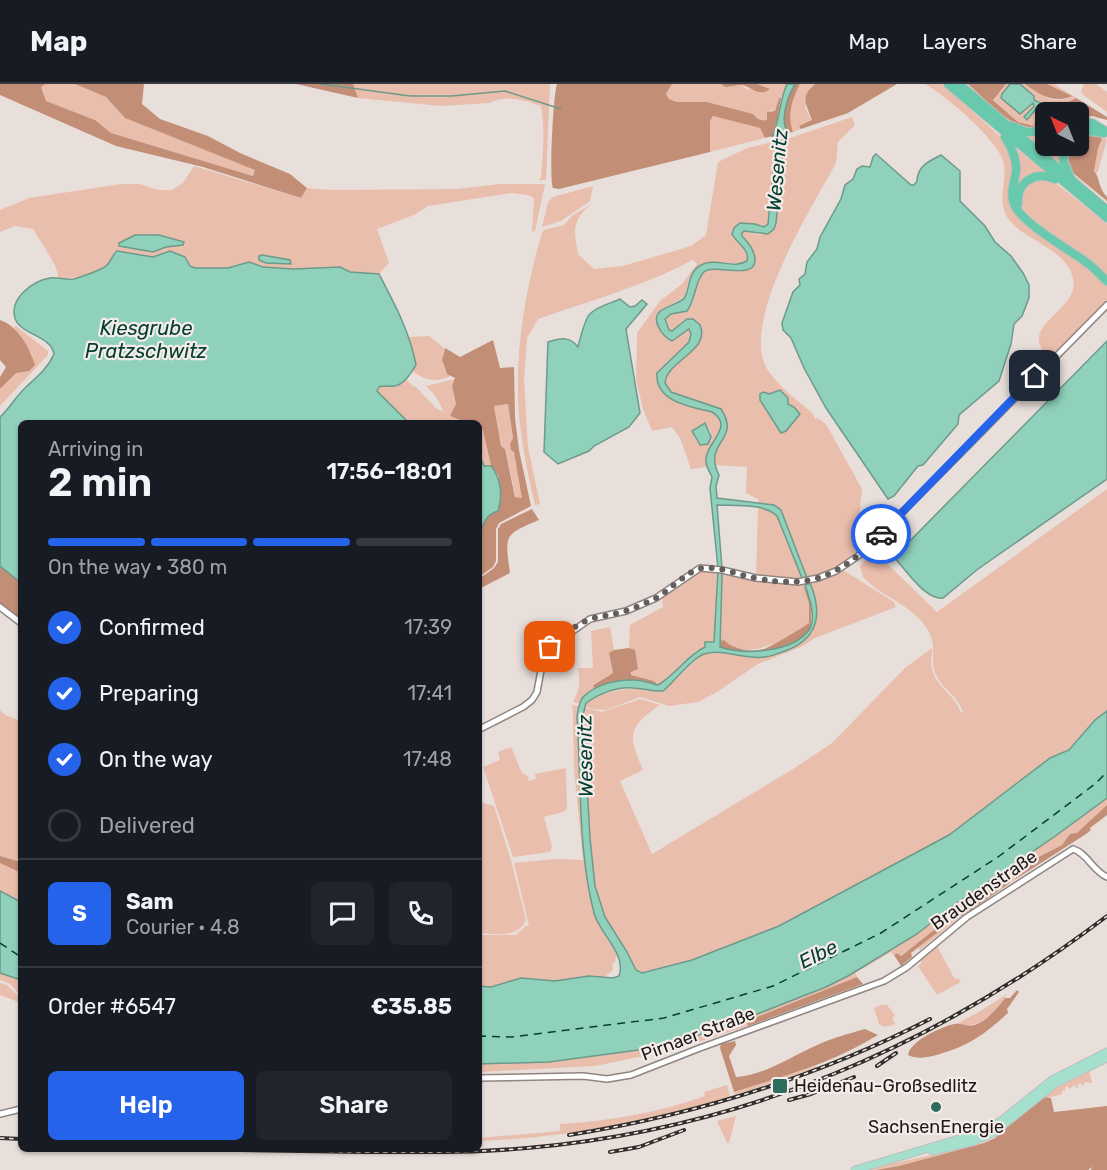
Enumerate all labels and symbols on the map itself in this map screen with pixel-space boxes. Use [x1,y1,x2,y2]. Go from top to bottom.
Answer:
north arrow [1035,102,1089,156]
water label: Wesenitz [761,128,793,212]
water label: Kiesgrube Pratzschwitz [85,316,207,363]
pin [1009,350,1060,401]
courier [851,504,911,564]
pin [524,621,575,672]
water label: Wesenitz [572,714,598,798]
street label: Braudenstraße [927,845,1041,935]
water label: Elbe [795,934,841,974]
street label: Pirnaer Straße [638,1002,758,1066]
place label: Heidenau-Großsedlitz [794,1075,977,1097]
marker: Heidenau-Großsedlitz [771,1077,789,1095]
marker: SachsenEnergie [929,1100,943,1114]
place label: SachsenEnergie [868,1116,1004,1138]

